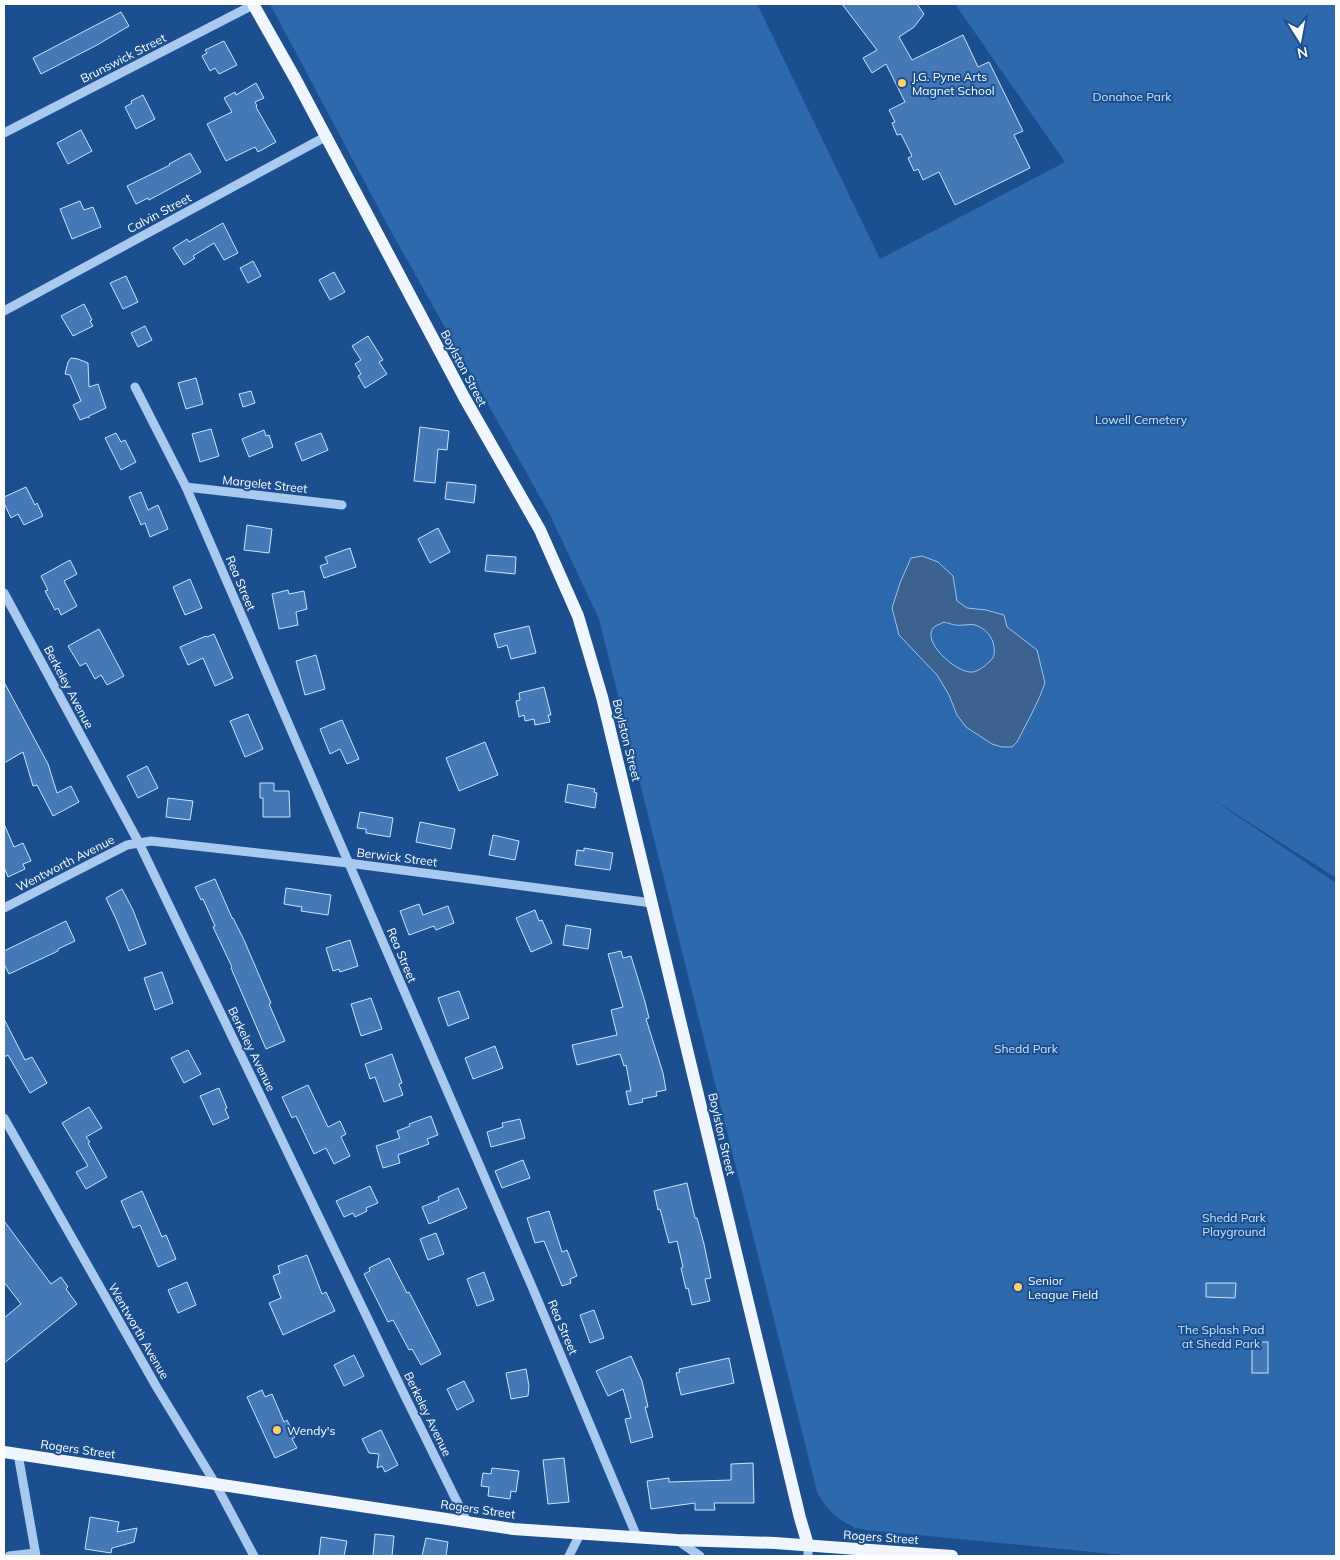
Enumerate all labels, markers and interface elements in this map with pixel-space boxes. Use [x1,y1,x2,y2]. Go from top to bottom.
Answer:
north arrow [1275,15,1325,65]
street label: Brunswick Street [78,30,168,86]
text: N [1296,43,1309,63]
place label: J.G. Pyne Arts Magnet School [912,69,995,98]
marker: J.G. Pyne Arts Magnet School [896,77,908,89]
park label: Donahoe Park [1093,89,1172,104]
street label: Calvin Street [124,190,194,236]
street label: Boylston Street [438,327,490,409]
park label: Lowell Cemetery [1095,412,1188,427]
street label: Margelet Street [222,472,308,496]
street label: Rea Street [223,553,259,613]
street label: Berkeley Avenue [41,643,97,731]
street label: Boylston Street [610,697,644,783]
street label: Wentworth Avenue [13,832,117,894]
street label: Berwick Street [356,845,438,869]
street label: Rea Street [384,925,420,985]
street label: Berkeley Avenue [225,1004,279,1094]
park label: Shedd Park [994,1041,1059,1056]
street label: Boylston Street [705,1091,739,1177]
park label: Shedd Park Playground [1202,1210,1267,1239]
place label: Senior League Field [1028,1273,1098,1302]
street label: Wentworth Avenue [105,1280,173,1382]
marker: Senior League Field [1012,1281,1024,1293]
street label: Rea Street [545,1297,581,1357]
park label: The Splash Pad at Shedd Park [1178,1322,1264,1351]
street label: Berkeley Avenue [401,1369,455,1459]
place label: Wendy's [287,1423,335,1438]
marker: Wendy's [271,1424,283,1436]
street label: Rogers Street [40,1436,116,1462]
street label: Rogers Street [440,1496,516,1522]
street label: Rogers Street [843,1527,919,1547]

